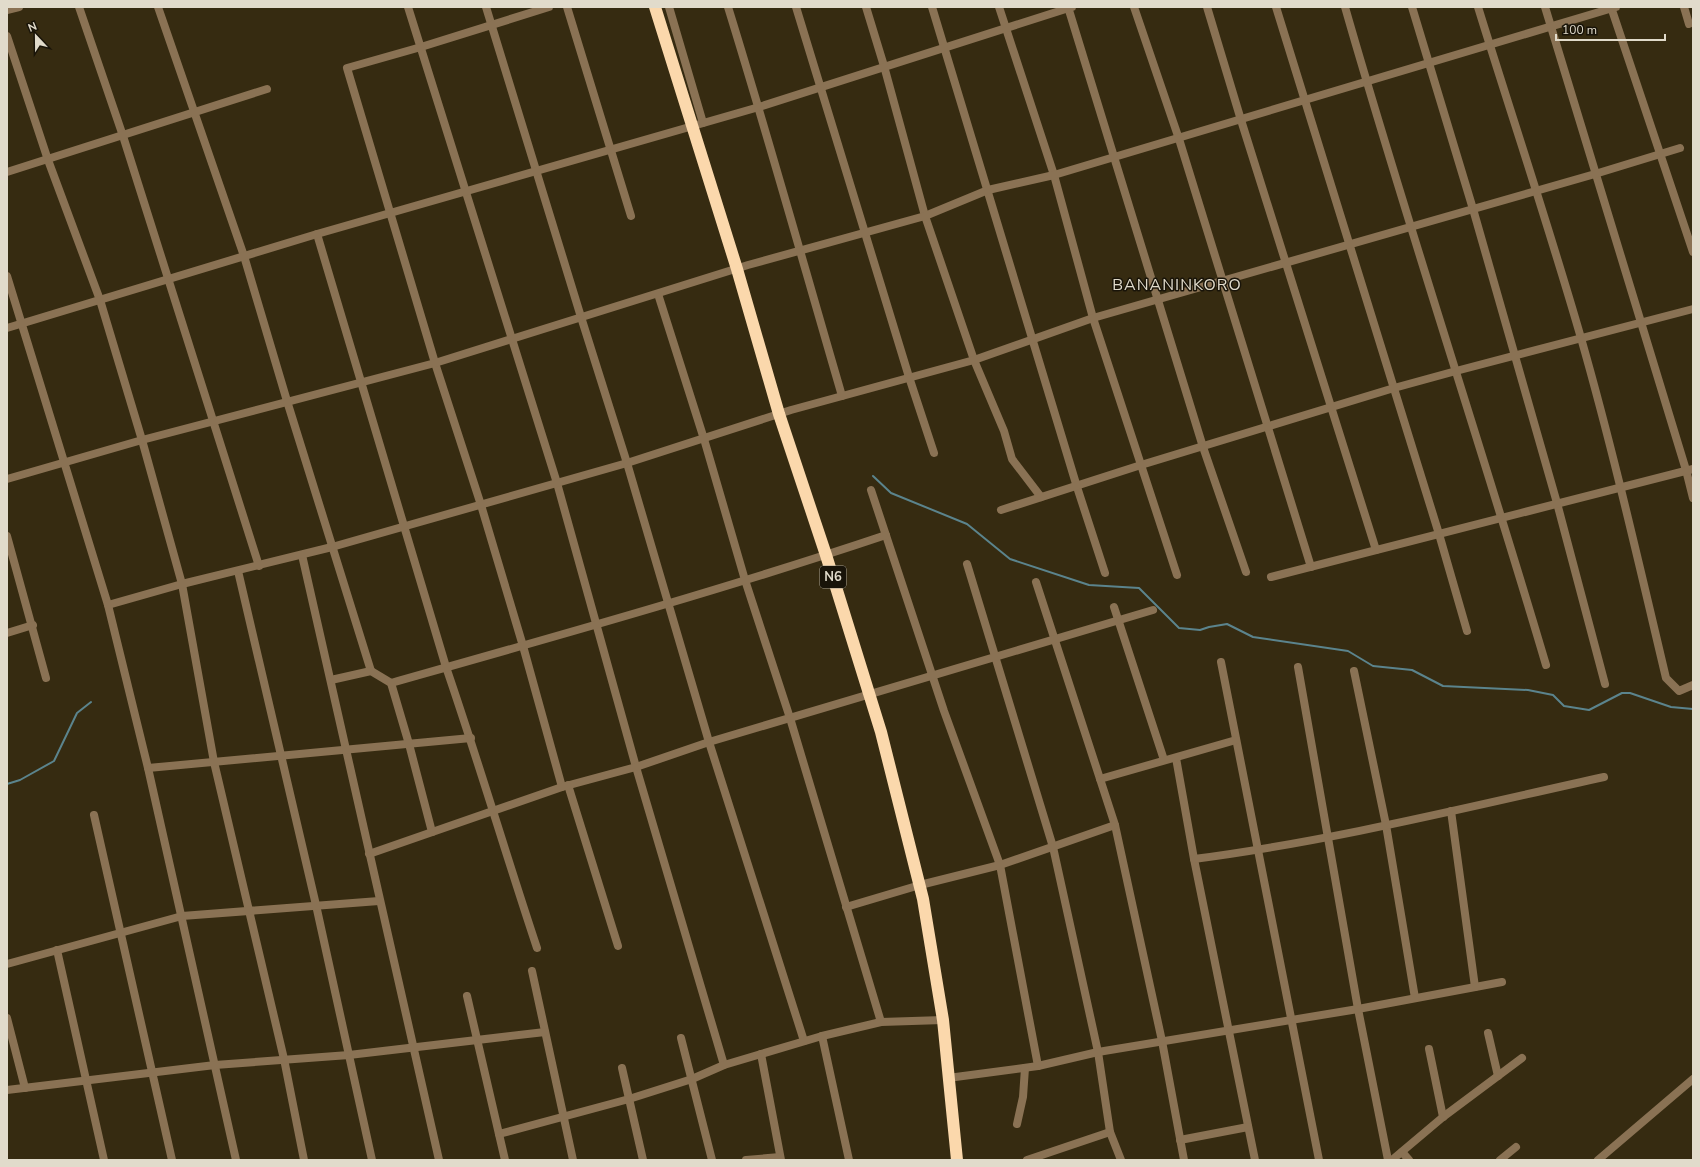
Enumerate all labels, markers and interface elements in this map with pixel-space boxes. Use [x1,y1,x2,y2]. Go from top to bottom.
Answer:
north arrow [16,16,56,56]
scale bar [1556,16,1665,42]
text: N [26,19,39,36]
text: 100 m [1562,22,1597,38]
district label: BANANINKORO [1112,274,1242,296]
road number: N6 [820,566,846,588]

